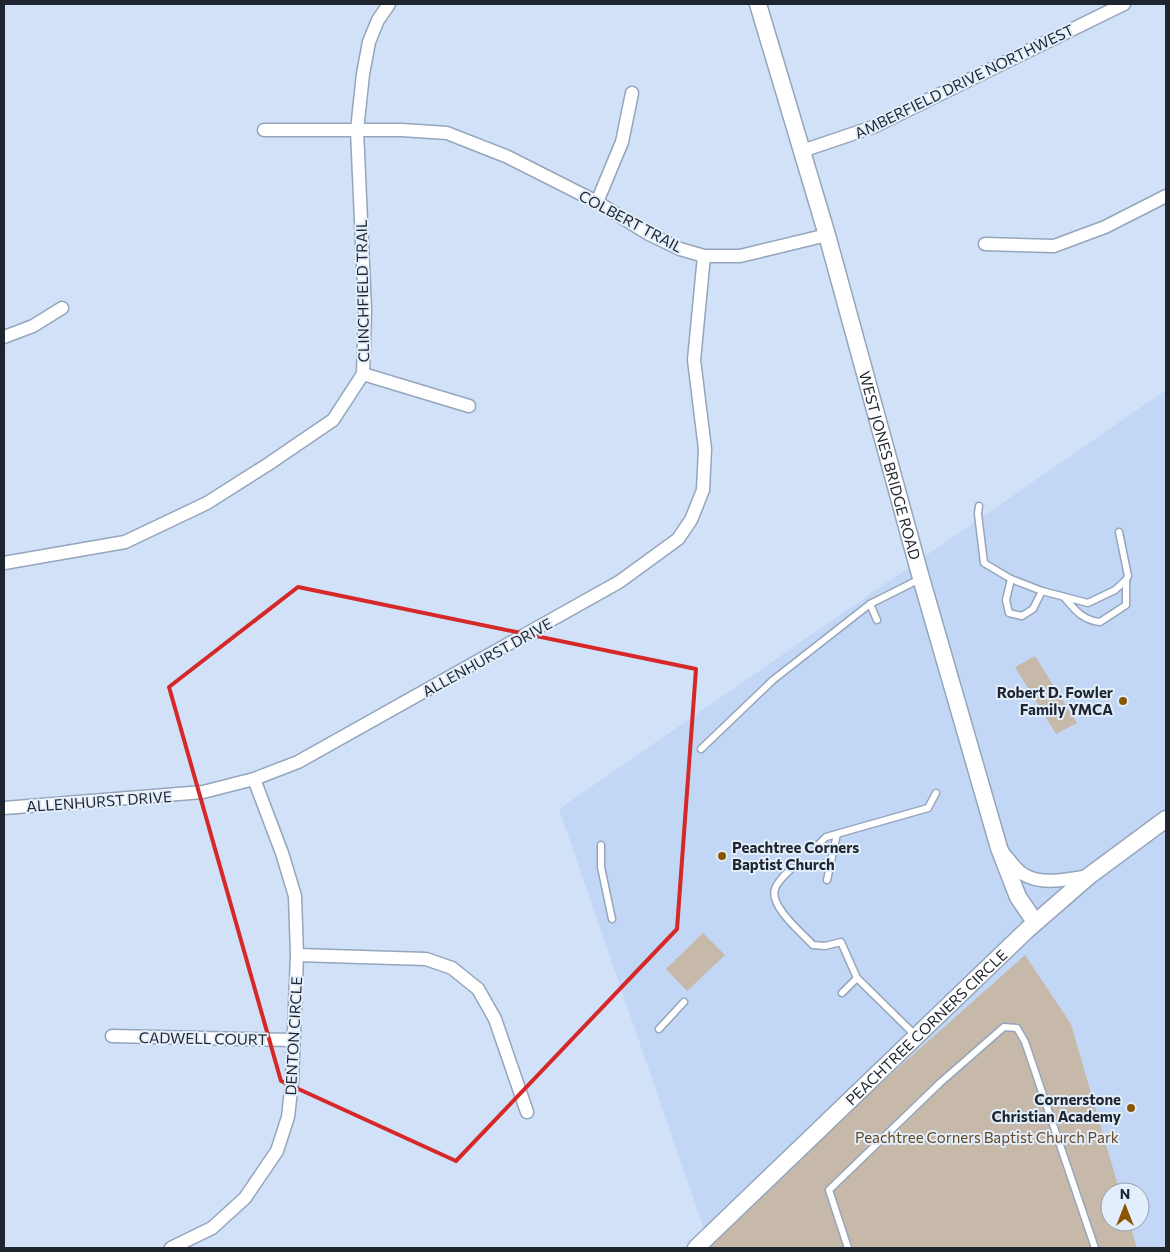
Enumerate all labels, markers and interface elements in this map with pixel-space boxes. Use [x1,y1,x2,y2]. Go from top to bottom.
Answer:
street label: AMBERFIELD DRIVE NORTHWEST [852,20,1077,142]
street label: COLBERT TRAIL [576,186,686,256]
street label: CLINCHFIELD TRAIL [352,219,372,363]
street label: WEST JONES BRIDGE ROAD [856,369,925,562]
street label: ALLENHURST DRIVE [419,614,555,700]
place label: Robert D. Fowler Family YMCA [997,683,1113,718]
marker: Robert D. Fowler Family YMCA [1117,695,1129,707]
street label: ALLENHURST DRIVE [26,787,172,815]
place label: Peachtree Corners Baptist Church [732,838,859,873]
marker: Peachtree Corners Baptist Church [716,850,728,862]
street label: PEACHTREE CORNERS CIRCLE [842,945,1011,1109]
street label: DENTON CIRCLE [281,976,305,1096]
street label: CADWELL COURT [139,1028,268,1048]
place label: Cornerstone Christian Academy [991,1090,1122,1125]
marker: Cornerstone Christian Academy [1125,1102,1137,1114]
park label: Peachtree Corners Baptist Church Park [855,1128,1119,1146]
north arrow [1100,1182,1150,1232]
text: N [1120,1185,1130,1202]

